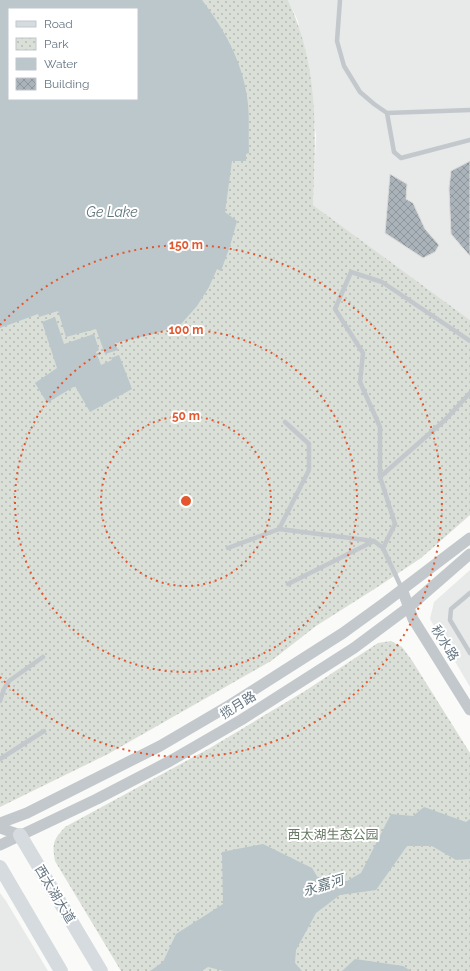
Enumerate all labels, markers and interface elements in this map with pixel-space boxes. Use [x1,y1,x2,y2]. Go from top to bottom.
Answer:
legend [8,8,138,100]
text: Road [44,17,73,31]
text: Park [44,37,69,51]
text: Water [44,57,78,71]
text: Building [44,77,90,91]
water label: Ge Lake [86,204,138,220]
text: 150 m [169,238,203,252]
text: 100 m [169,323,203,337]
text: 50 m [172,409,200,423]
centre of rings [179,494,193,508]
street label: 秋水路 [428,622,462,664]
street label: 揽月路 [217,688,259,722]
park label: 西太湖生态公园 [287,827,379,842]
street label: 西太湖大道 [32,862,78,926]
water label: 永嘉河 [301,870,348,899]

